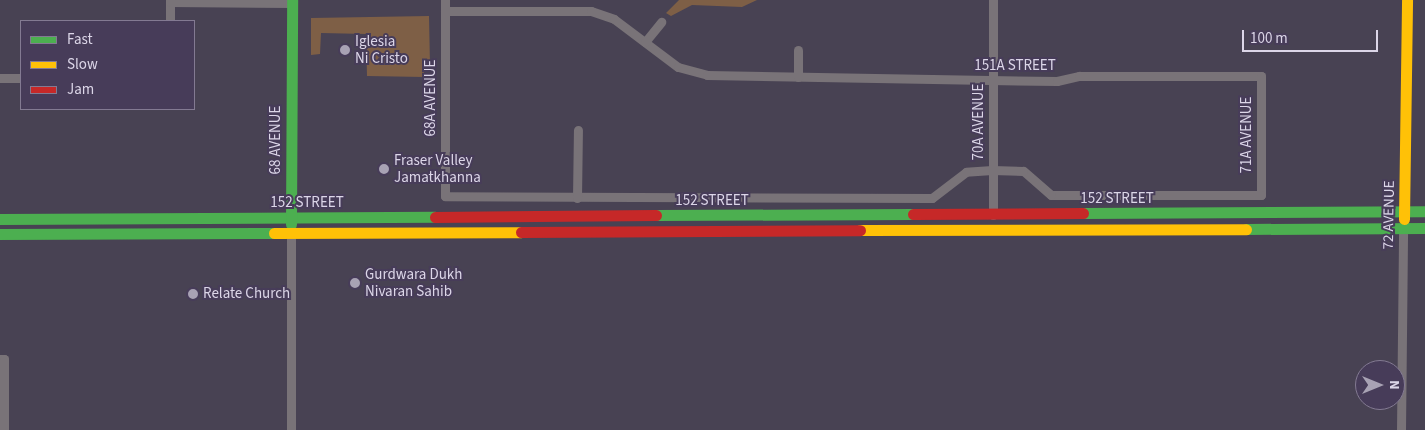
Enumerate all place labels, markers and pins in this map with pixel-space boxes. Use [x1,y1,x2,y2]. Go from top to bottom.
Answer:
place label: Iglesia Ni Cristo [355,32,408,67]
marker: Iglesia Ni Cristo [339,44,351,56]
place label: Fraser Valley Jamatkhanna [394,151,481,186]
marker: Fraser Valley Jamatkhanna [378,163,390,175]
place label: Gurdwara Dukh Nivaran Sahib [365,265,462,300]
marker: Gurdwara Dukh Nivaran Sahib [349,277,361,289]
place label: Relate Church [203,285,290,303]
marker: Relate Church [187,288,199,300]

